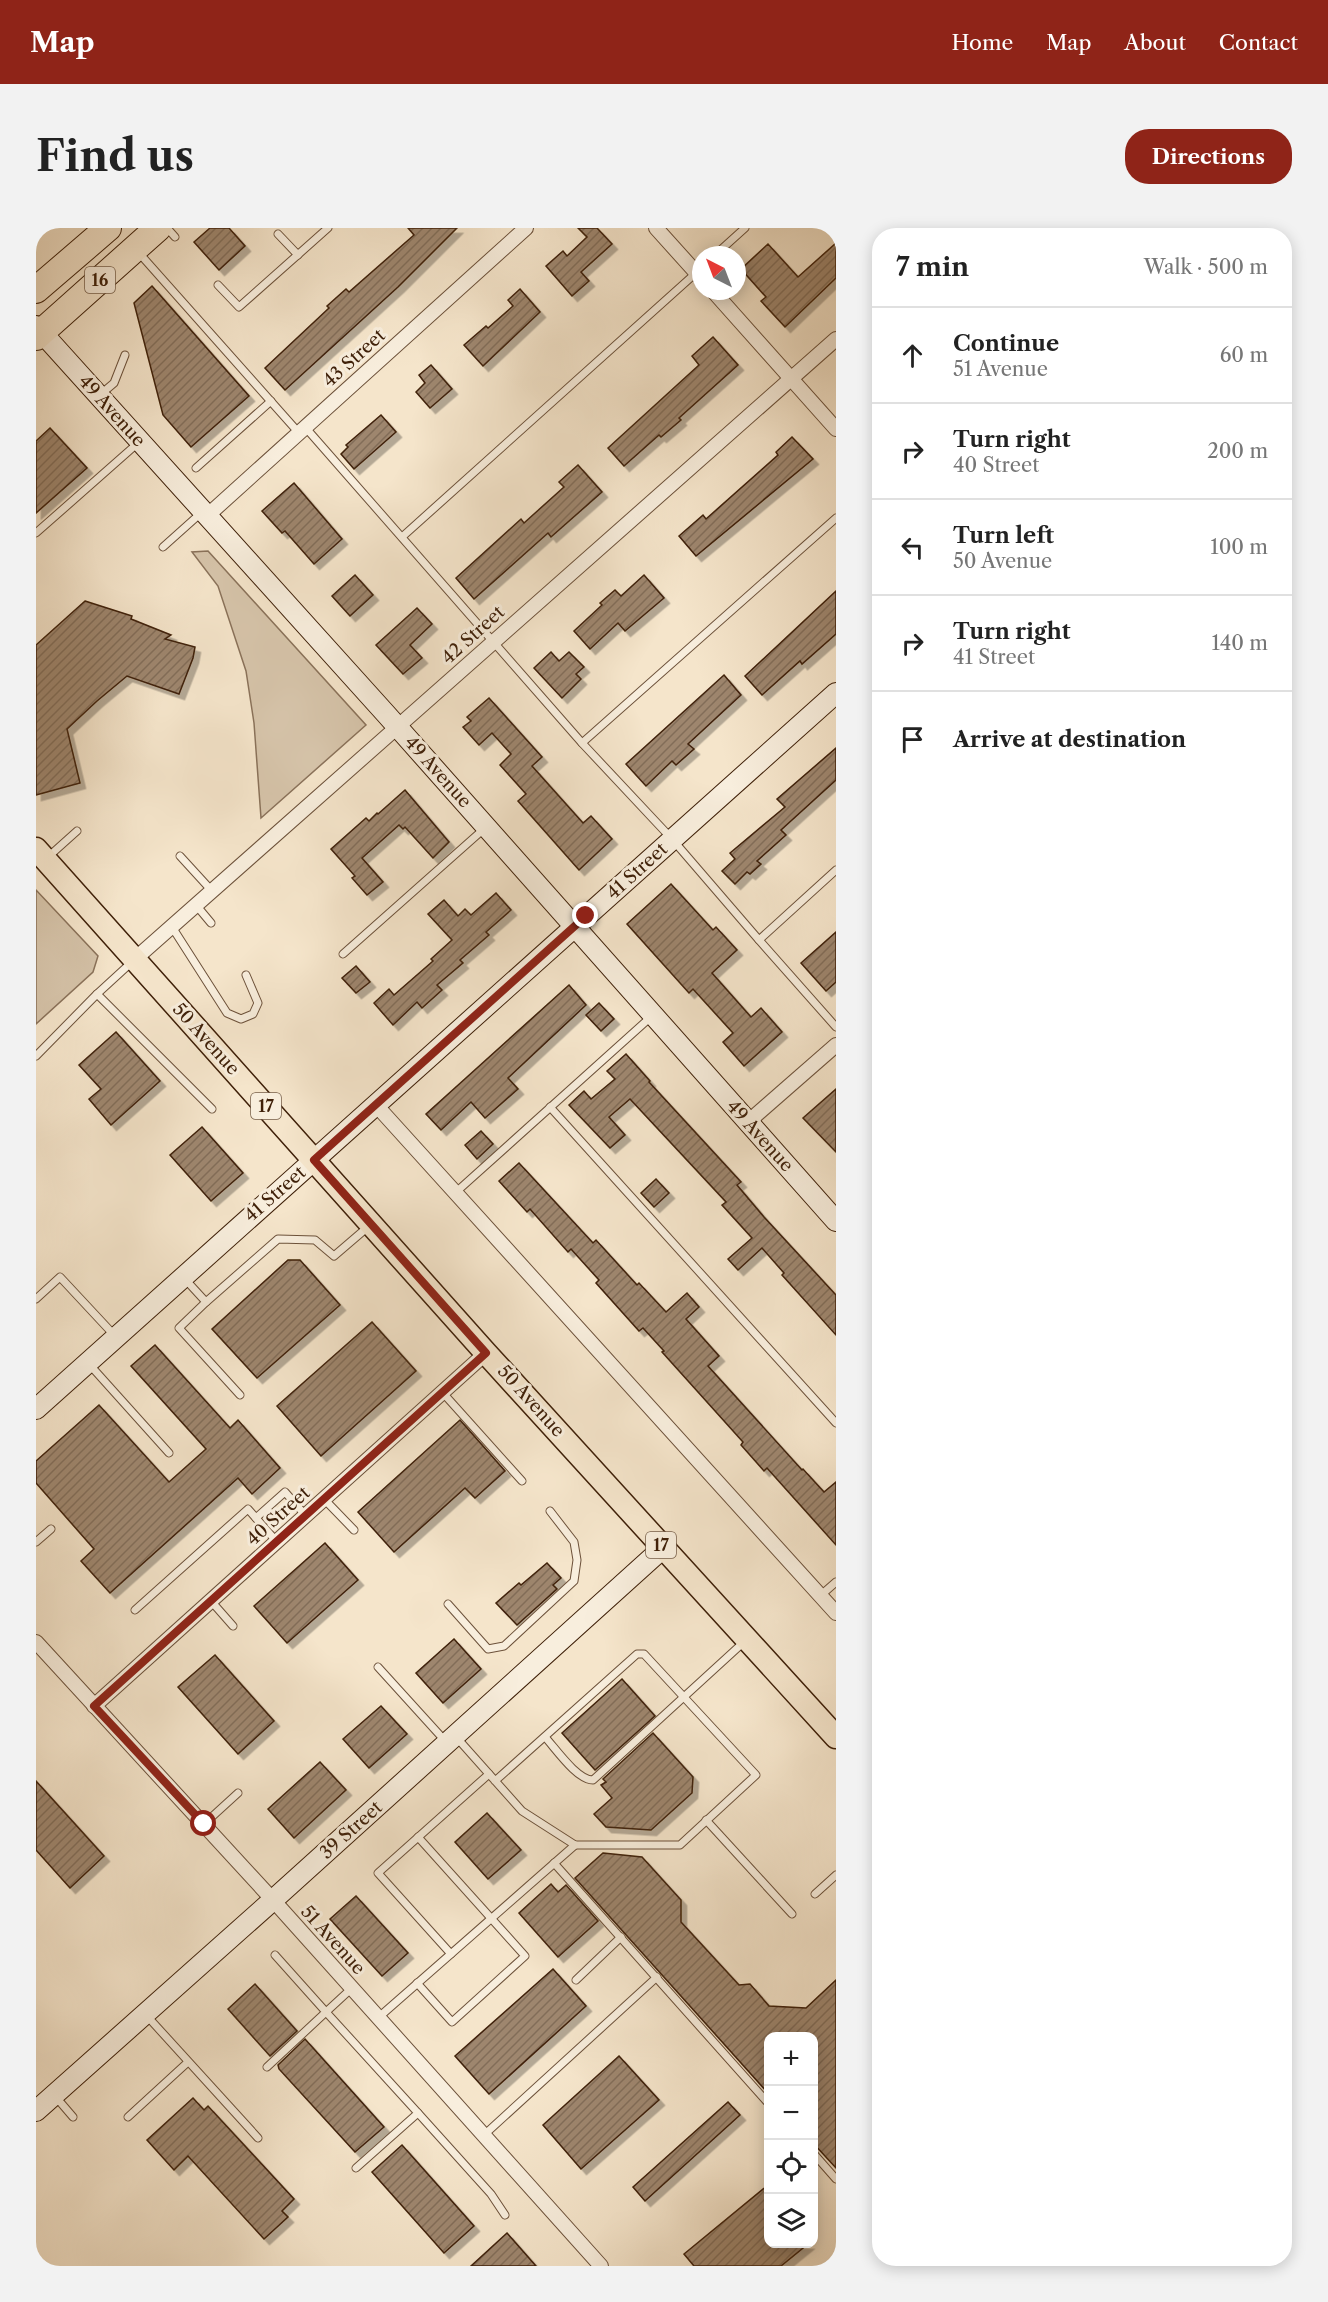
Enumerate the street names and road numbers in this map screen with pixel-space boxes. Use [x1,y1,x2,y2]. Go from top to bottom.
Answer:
road number: 16 [85,267,115,293]
street label: 43 Street [318,324,390,392]
street label: 49 Avenue [74,371,150,451]
street label: 42 Street [437,601,509,669]
street label: 49 Avenue [400,732,476,812]
street label: 41 Street [602,838,672,904]
street label: 50 Avenue [168,998,244,1080]
road number: 17 [251,1093,281,1119]
street label: 49 Avenue [722,1096,798,1176]
street label: 41 Street [240,1161,311,1227]
street label: 50 Avenue [493,1360,569,1442]
street label: 40 Street [242,1481,315,1550]
road number: 17 [646,1532,676,1558]
street label: 39 Street [315,1796,387,1864]
street label: 51 Avenue [296,1901,370,1979]

